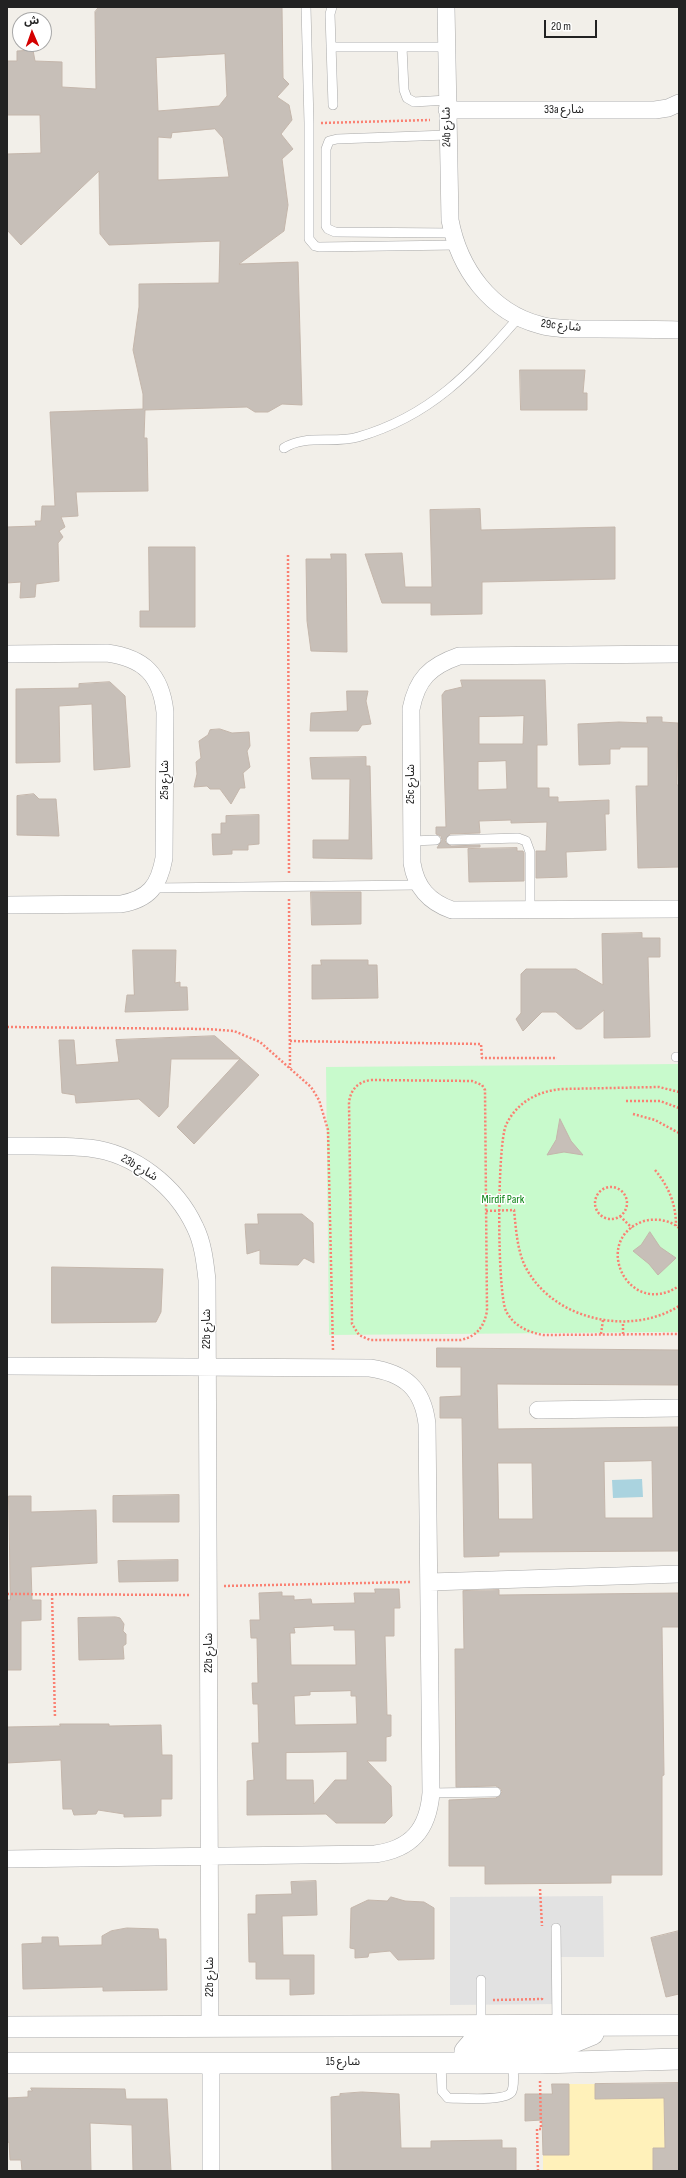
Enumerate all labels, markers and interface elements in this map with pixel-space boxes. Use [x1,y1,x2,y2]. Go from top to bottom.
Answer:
north arrow [12,12,52,52]
scale bar [546,12,599,38]
text: ش [24,14,39,27]
text: 20 m [551,19,571,34]
street label: 33a شارع [544,103,584,117]
street label: 24b شارع [439,107,455,147]
street label: 29c شارع [540,317,582,335]
street label: 25a شارع [158,760,172,800]
street label: 25c شارع [404,764,418,804]
street label: 23b شارع [118,1151,160,1185]
park label: Mirdif Park [482,1193,524,1207]
street label: 22b شارع [200,1309,214,1349]
street label: 22b شارع [202,1633,216,1673]
street label: 22b شارع [203,1957,217,1997]
street label: شارع 15 [326,2055,360,2069]

